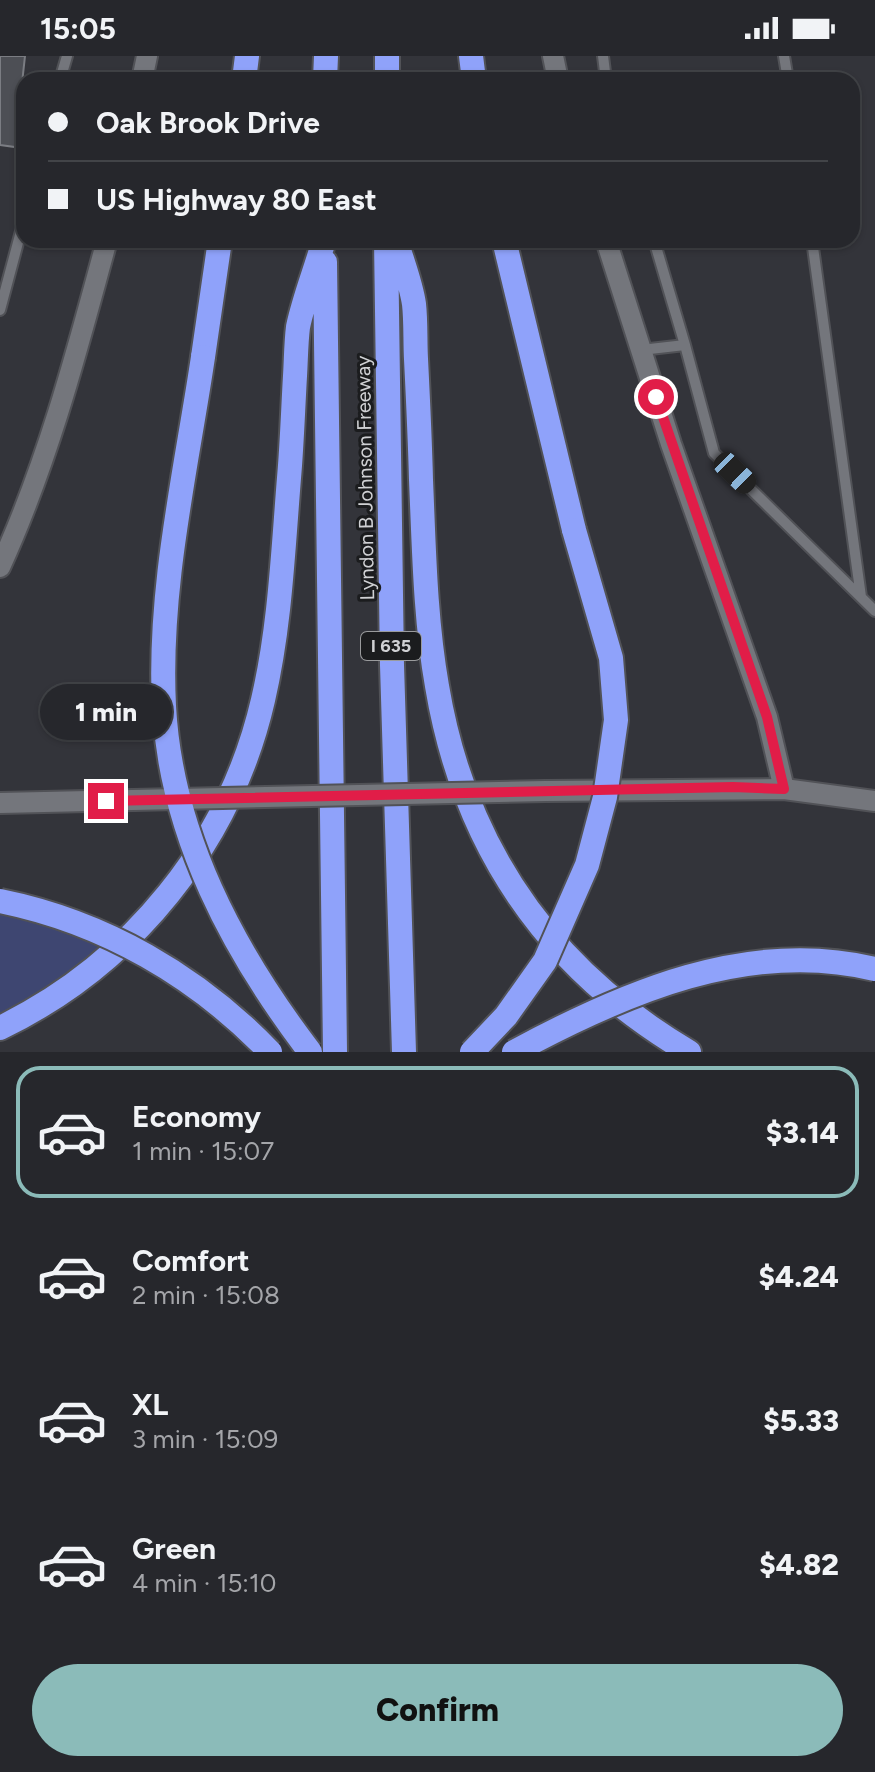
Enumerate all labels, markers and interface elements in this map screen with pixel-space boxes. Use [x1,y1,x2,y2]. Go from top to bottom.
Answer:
text: 15:05 [40,10,116,47]
text: Oak Brook Drive [96,104,320,141]
text: US Highway 80 East [96,181,377,218]
street label: Lyndon B Johnson Freeway [351,355,379,601]
route start [638,379,674,415]
car [709,448,761,498]
road number: I 635 [361,632,421,660]
callout: 1 min [40,685,172,741]
text: 1 min [75,696,137,728]
route end [88,783,124,819]
icon: car [36,1096,108,1168]
text: Economy [132,1098,261,1135]
text: $3.14 [766,1114,839,1151]
text: 1 min · 15:07 [132,1135,274,1167]
icon: car [36,1240,108,1312]
text: Comfort [132,1242,250,1279]
text: $4.24 [759,1258,839,1295]
text: 2 min · 15:08 [132,1279,280,1311]
icon: car [36,1384,108,1456]
text: XL [132,1386,168,1423]
text: $5.33 [763,1402,839,1439]
text: 3 min · 15:09 [132,1423,278,1455]
icon: car [36,1528,108,1600]
text: Green [132,1530,216,1567]
text: $4.82 [759,1546,839,1583]
text: 4 min · 15:10 [132,1567,276,1599]
button: Confirm [32,1664,843,1756]

